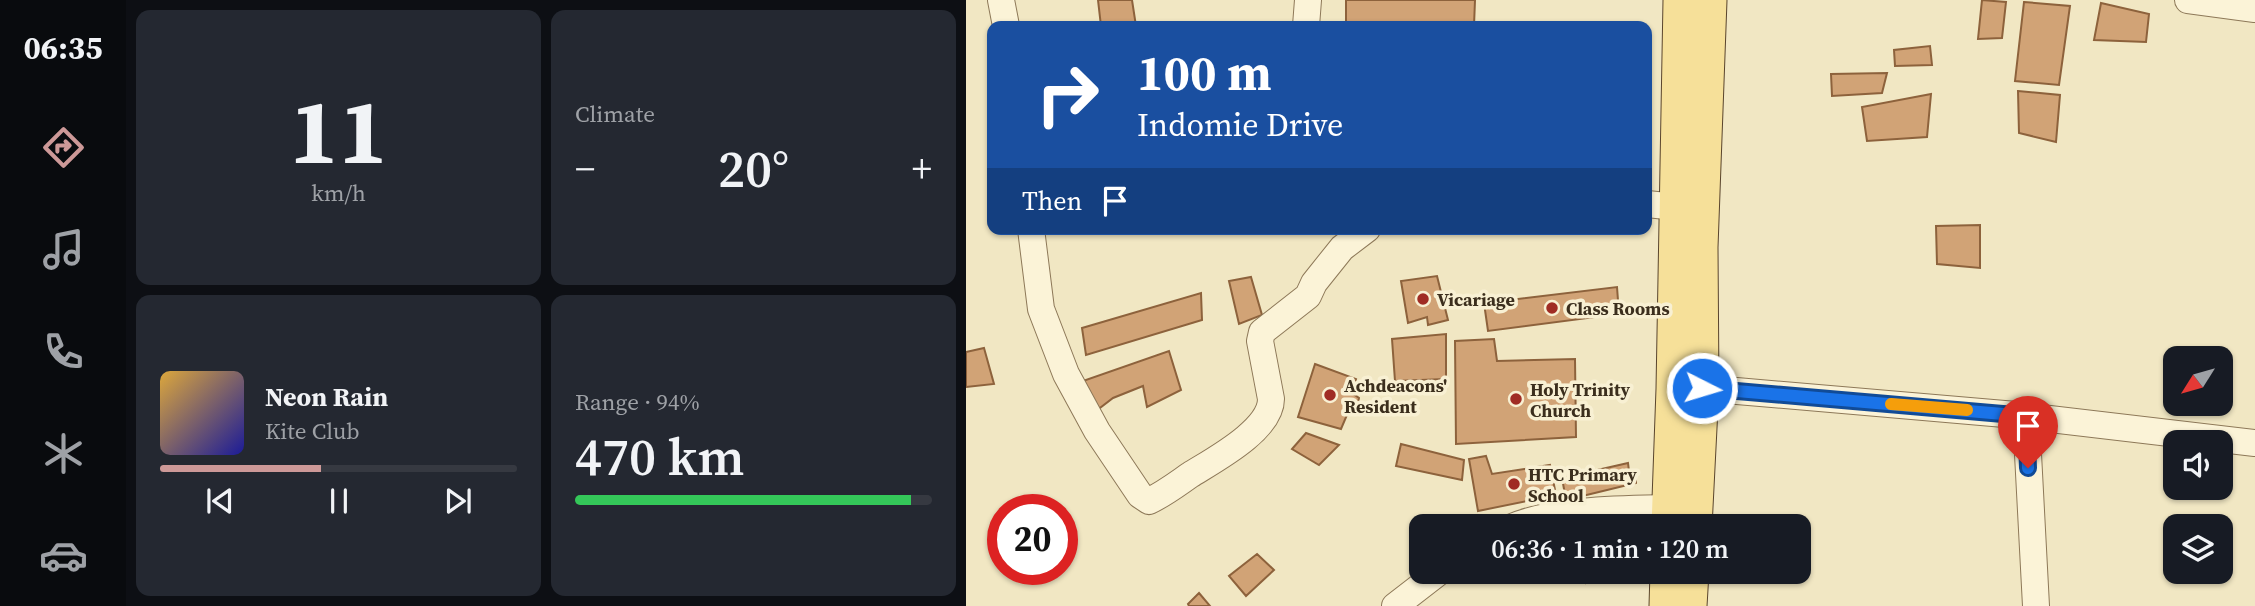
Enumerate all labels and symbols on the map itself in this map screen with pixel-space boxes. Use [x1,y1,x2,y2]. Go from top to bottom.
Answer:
place label: Vicariage [1437,287,1515,312]
marker: Vicariage [1415,291,1431,307]
place label: Class Rooms [1566,296,1670,321]
marker: Class Rooms [1544,300,1560,316]
north arrow [2163,346,2233,416]
position arrow [1665,351,1739,425]
place label: Achdeacons' Resident [1344,373,1447,419]
place label: Holy Trinity Church [1530,377,1630,423]
marker: Achdeacons' Resident [1322,387,1338,403]
marker: Holy Trinity Church [1508,391,1524,407]
pin [1998,396,2058,468]
place label: HTC Primary School [1528,462,1637,508]
marker: HTC Primary School [1506,476,1522,492]
speed limit sign: 20 [987,494,1078,585]

